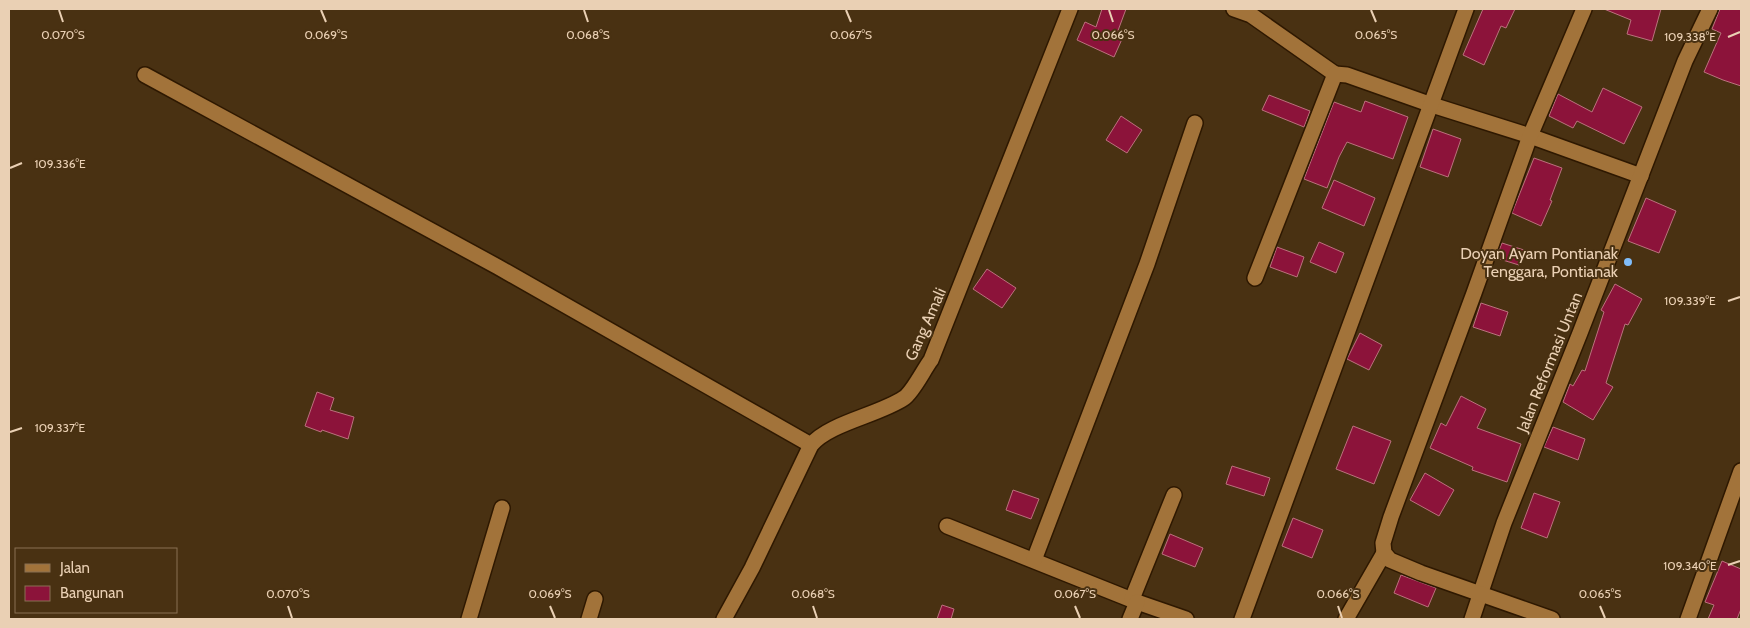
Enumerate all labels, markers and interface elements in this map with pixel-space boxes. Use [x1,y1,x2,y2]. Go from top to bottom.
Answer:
text: 0.070°S [41,27,85,42]
text: 0.069°S [305,27,347,42]
text: 0.068°S [566,27,610,42]
text: 0.067°S [830,27,872,42]
text: 0.066°S [1092,27,1134,42]
text: 0.065°S [1355,27,1397,42]
text: 109.338°E [1664,29,1716,44]
text: 109.336°E [34,156,86,171]
place label: Doyan Ayam Pontianak Tenggara, Pontianak [1460,244,1619,281]
marker: Doyan Ayam Pontianak Tenggara, Pontianak [1622,256,1634,268]
street label: Gang Amali [901,285,950,364]
street label: Jalan Reformasi Untan [1512,289,1586,436]
text: 109.339°E [1664,293,1716,308]
text: 109.337°E [35,420,86,435]
legend [15,548,178,613]
text: 109.340°E [1663,558,1717,573]
text: Jalan [59,559,90,577]
text: Bangunan [60,584,124,602]
text: 0.070°S [266,586,310,601]
text: 0.069°S [529,586,571,601]
text: 0.068°S [791,586,835,601]
text: 0.067°S [1054,586,1096,601]
text: 0.066°S [1317,586,1359,601]
text: 0.065°S [1579,586,1621,601]

